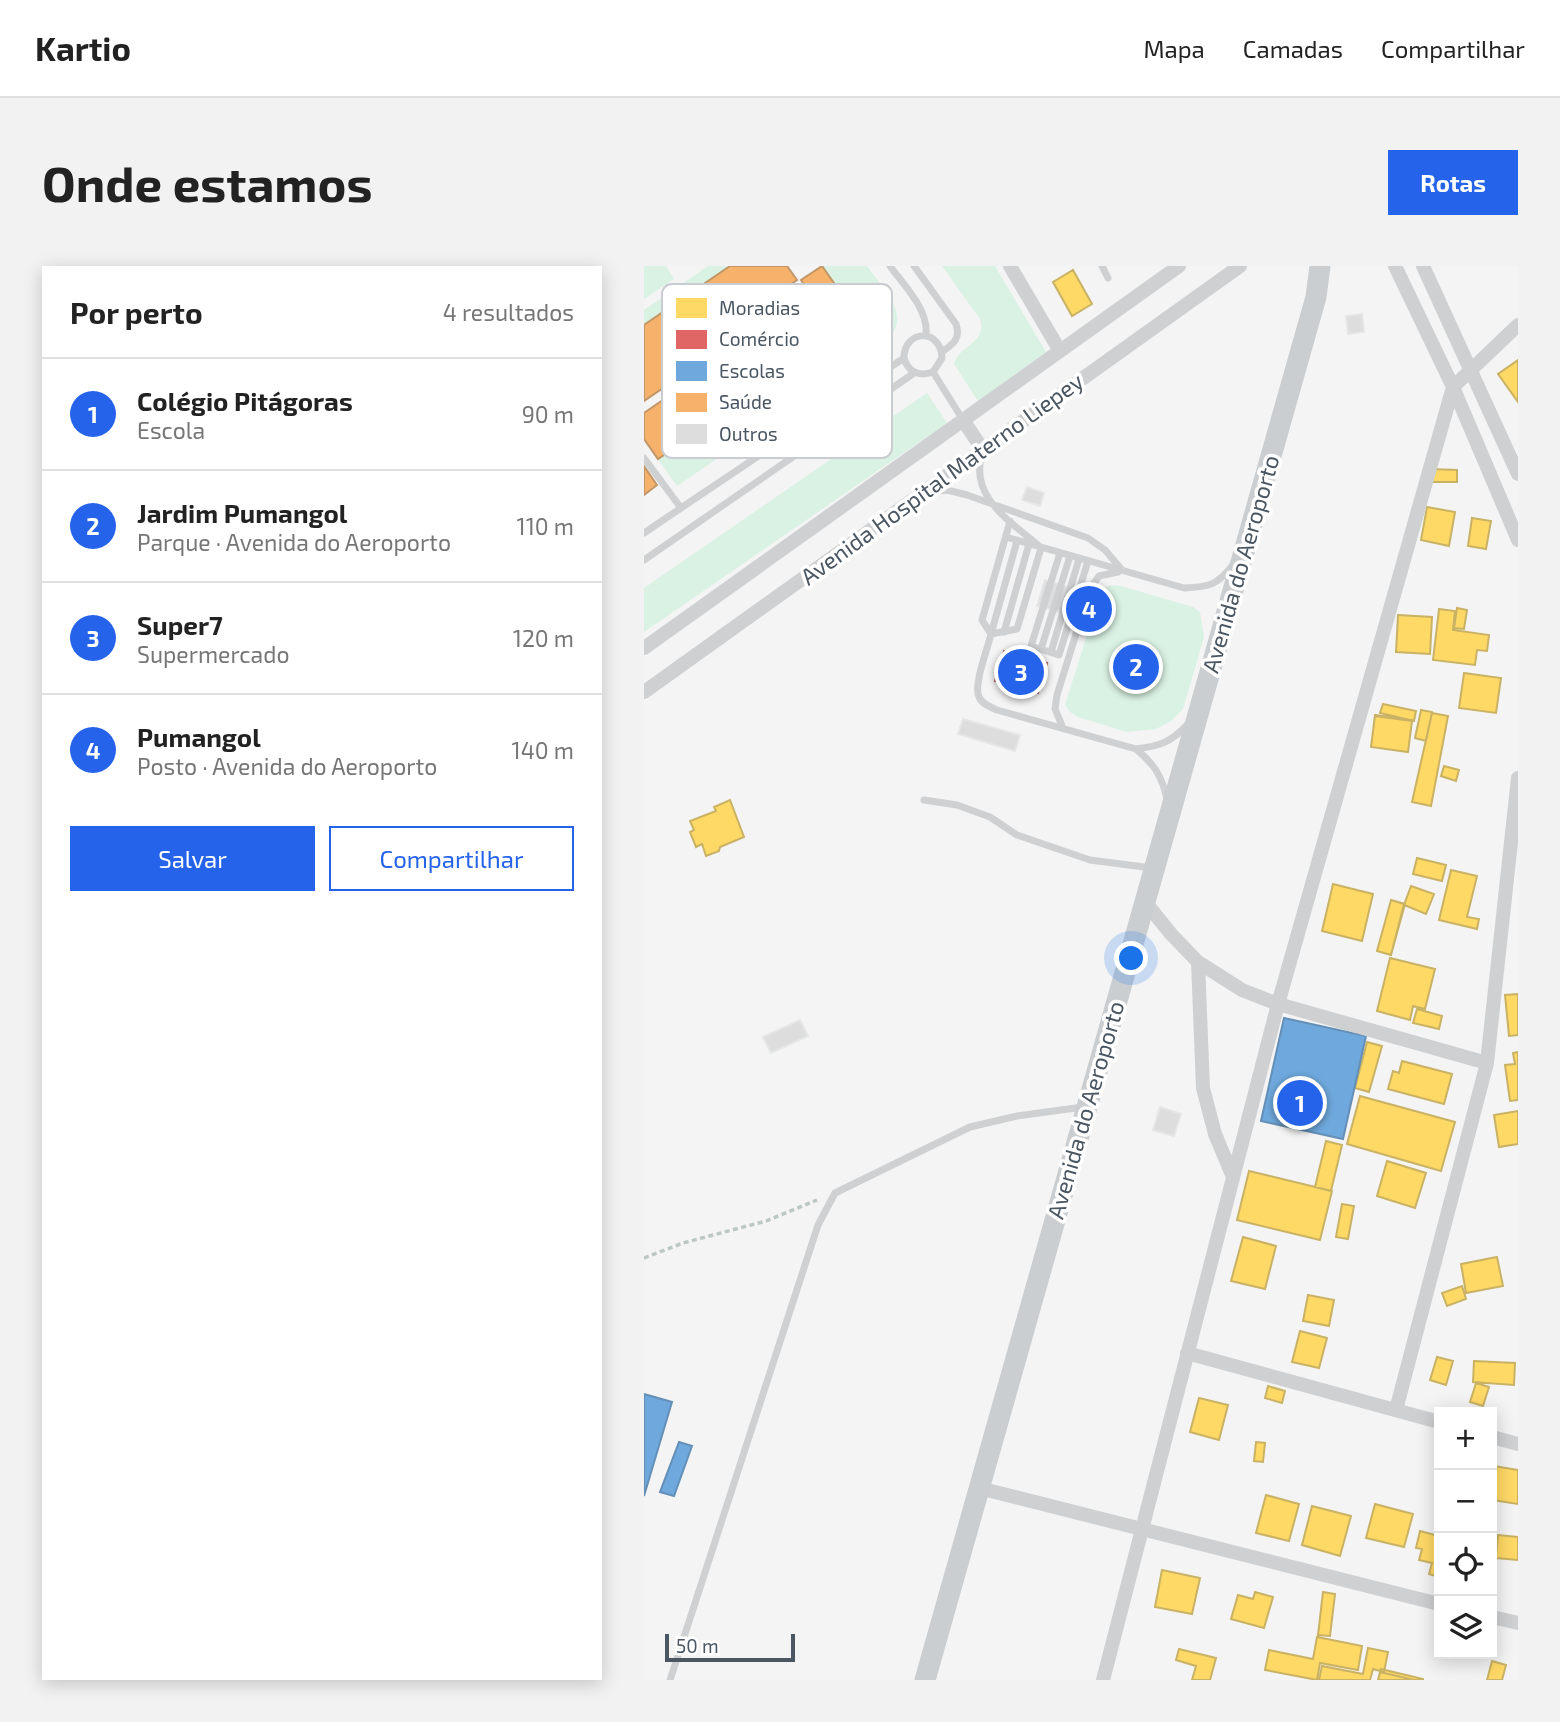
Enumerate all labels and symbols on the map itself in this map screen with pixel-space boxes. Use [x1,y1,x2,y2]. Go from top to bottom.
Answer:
legend [662,284,892,458]
text: Moradias [719,296,800,319]
text: Comércio [719,327,800,350]
text: Escolas [719,359,785,382]
street label: Avenida Hospital Materno Liepey [795,366,1088,590]
text: Saúde [719,390,772,413]
text: Outros [719,422,778,445]
street label: Avenida do Aeroporto [1196,452,1285,676]
pin: 4 [1066,583,1112,635]
pin: 2 [1113,641,1159,693]
pin: 3 [998,646,1044,698]
your location [1114,941,1148,975]
street label: Avenida do Aeroporto [1041,998,1130,1222]
pin: 1 [1277,1077,1323,1129]
scale bar [665,1631,794,1663]

